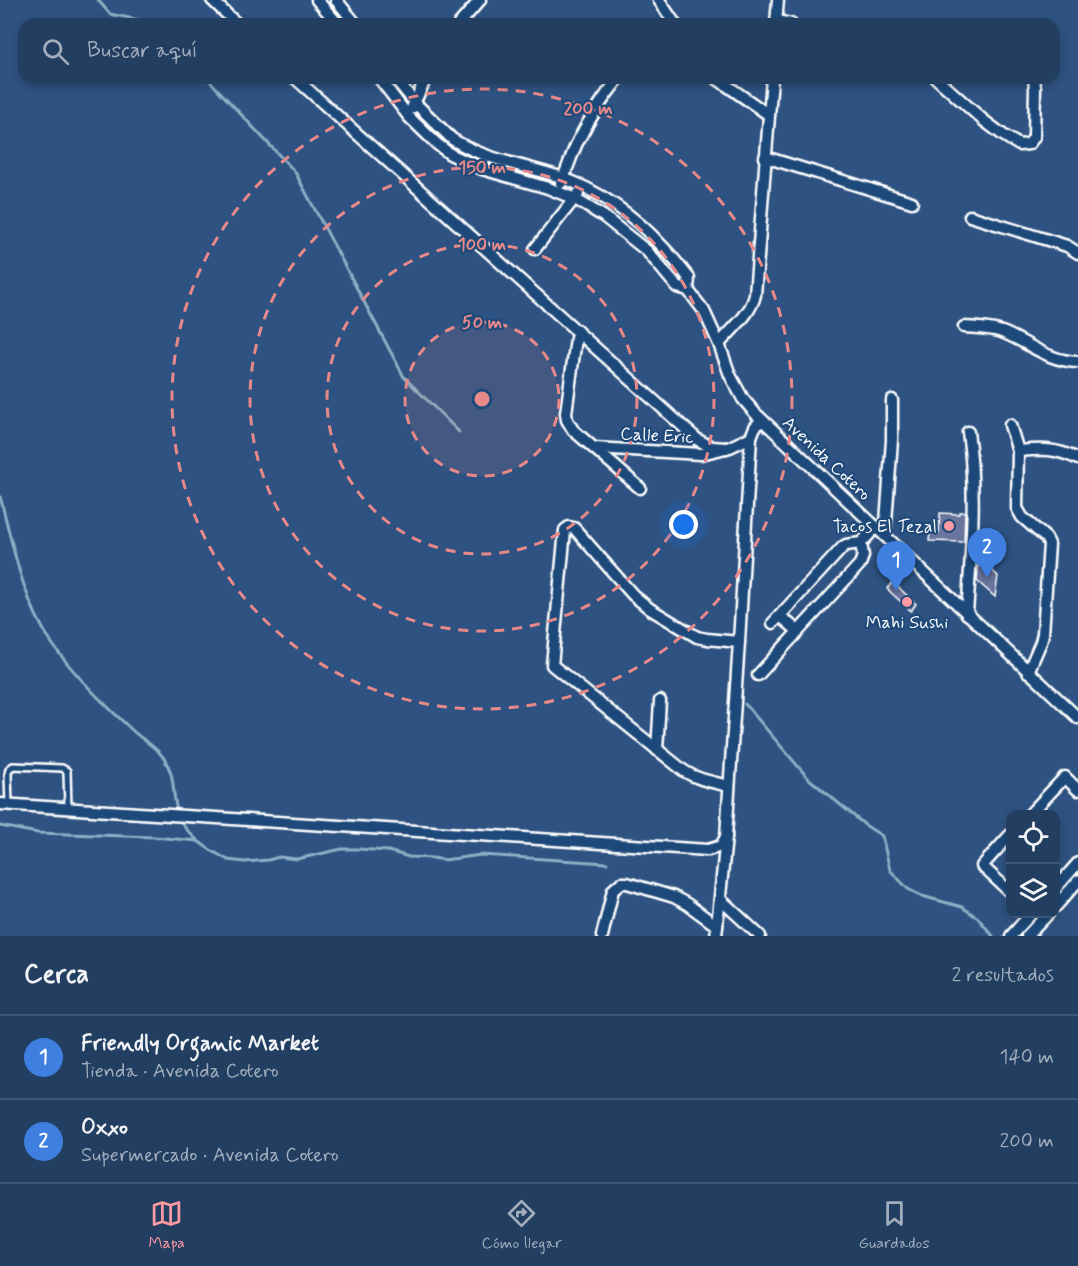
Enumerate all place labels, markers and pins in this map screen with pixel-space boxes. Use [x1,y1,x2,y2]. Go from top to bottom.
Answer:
centre of rings [472,389,492,409]
place label: Tacos El Tezal [833,515,937,539]
marker: Tacos El Tezal [942,519,956,533]
pin: 2 [968,528,1006,578]
pin: 1 [876,542,916,591]
marker: Mahi Sushi [900,595,914,609]
place label: Mahi Sushi [866,611,948,635]

